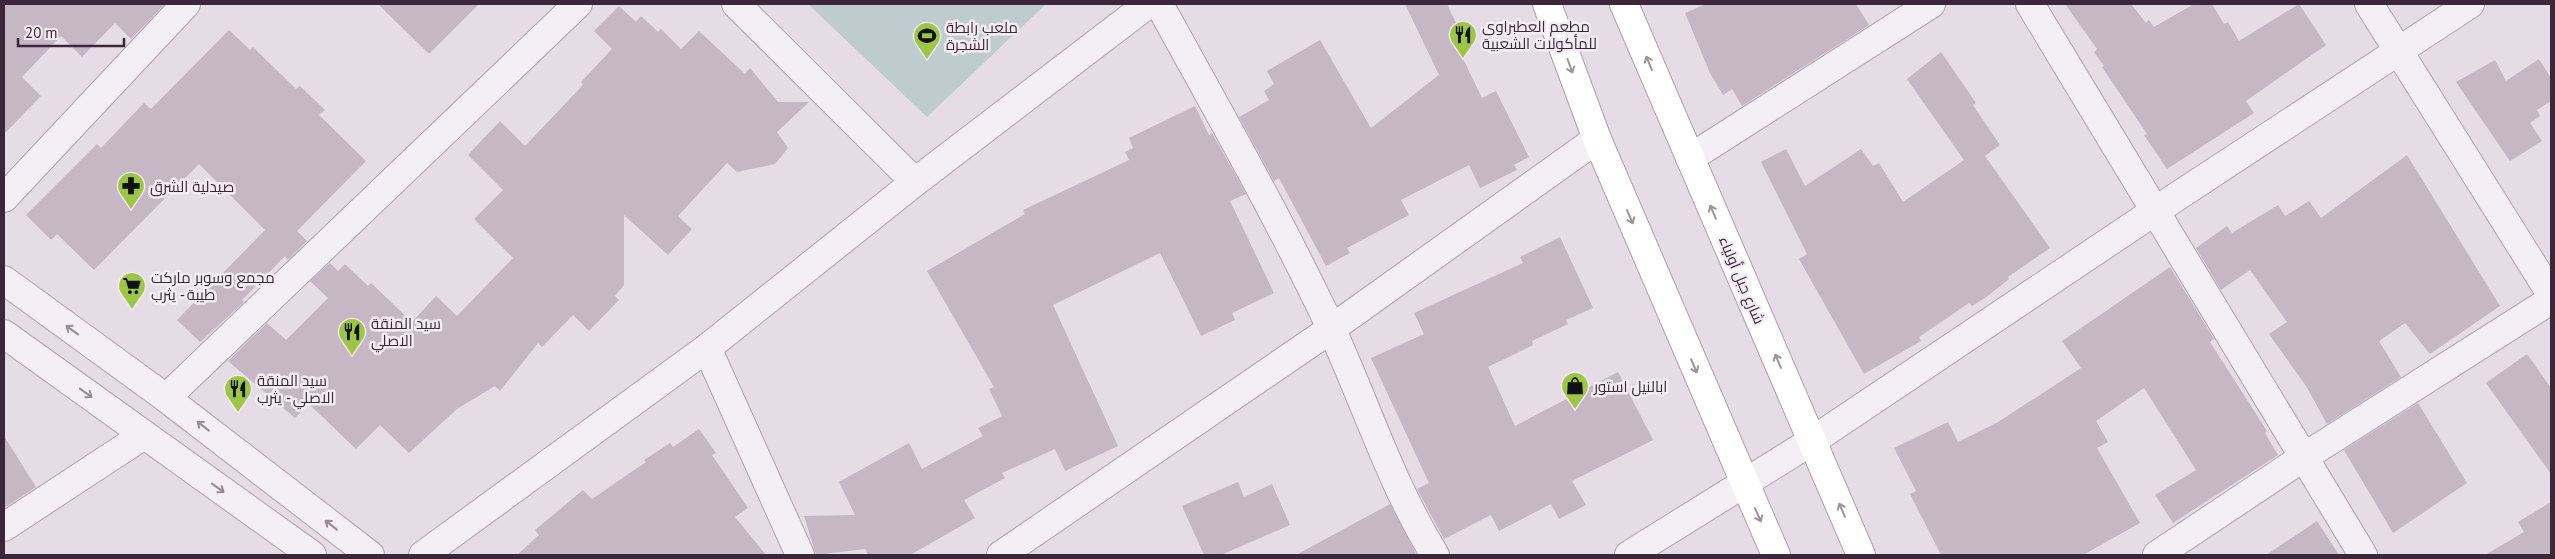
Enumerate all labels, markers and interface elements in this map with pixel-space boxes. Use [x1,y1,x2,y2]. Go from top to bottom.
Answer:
scale bar [18,15,124,47]
place label: مطعم العطبراوي للمأكولات الشعبية [1482,17,1597,53]
place label: ملعب رابطة الشجرة [946,18,1018,54]
restaurant icon: مطعم العطبراوي للمأكولات الشعبية [1448,20,1478,59]
sports icon: ملعب رابطة الشجرة [912,21,942,60]
text: 20 m [25,23,58,42]
one-way arrow [1644,56,1654,71]
one-way arrow [1566,58,1575,73]
pharmacy icon: صيدلية الشرق [116,171,146,210]
place label: صيدلية الشرق [150,177,234,197]
one-way arrow [1708,205,1718,220]
one-way arrow [1626,209,1636,224]
street label: شارع جبل أولياء [1713,233,1769,328]
place label: مجمع وسوبر ماركت طيبة - يثرب [151,268,275,304]
supermarket icon: مجمع وسوبر ماركت طيبة - يثرب [117,271,147,310]
place label: سيد المنقة الاصلي [371,314,441,353]
restaurant icon: سيد المنقة الاصلي [337,317,367,356]
one-way arrow [66,324,79,335]
one-way arrow [1772,354,1782,369]
one-way arrow [1690,358,1699,373]
place label: سيد المنقة الاصلي - يثرب [257,371,335,410]
shop icon: ابالنيل استور [1560,371,1590,410]
restaurant icon: سيد المنقة الاصلي - يثرب [223,374,253,413]
place label: ابالنيل استور [1593,377,1667,397]
one-way arrow [79,388,93,398]
one-way arrow [196,421,209,432]
one-way arrow [211,483,225,493]
one-way arrow [1836,503,1845,518]
one-way arrow [1754,507,1764,522]
one-way arrow [325,520,338,531]

